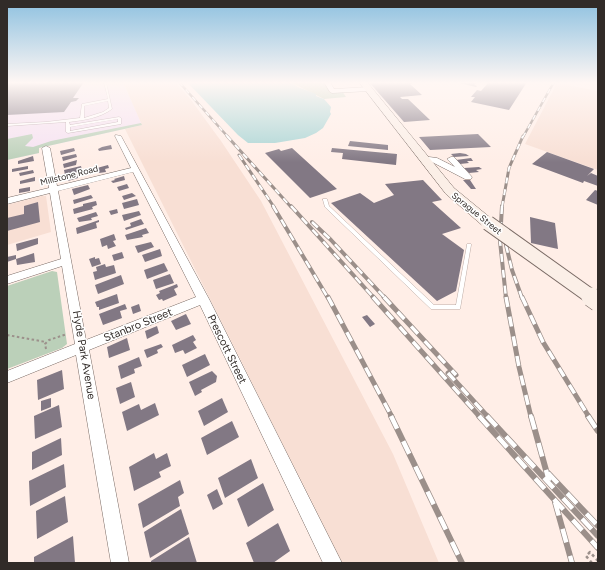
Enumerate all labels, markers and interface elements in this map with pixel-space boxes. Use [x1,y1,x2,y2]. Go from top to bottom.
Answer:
street label: Millstone Road [39,162,99,188]
street label: Sprague Street [450,189,505,237]
street label: Stanbro Street [102,305,174,345]
street label: Hyde Park Avenue [70,310,98,400]
street label: Prescott Street [205,312,249,386]

